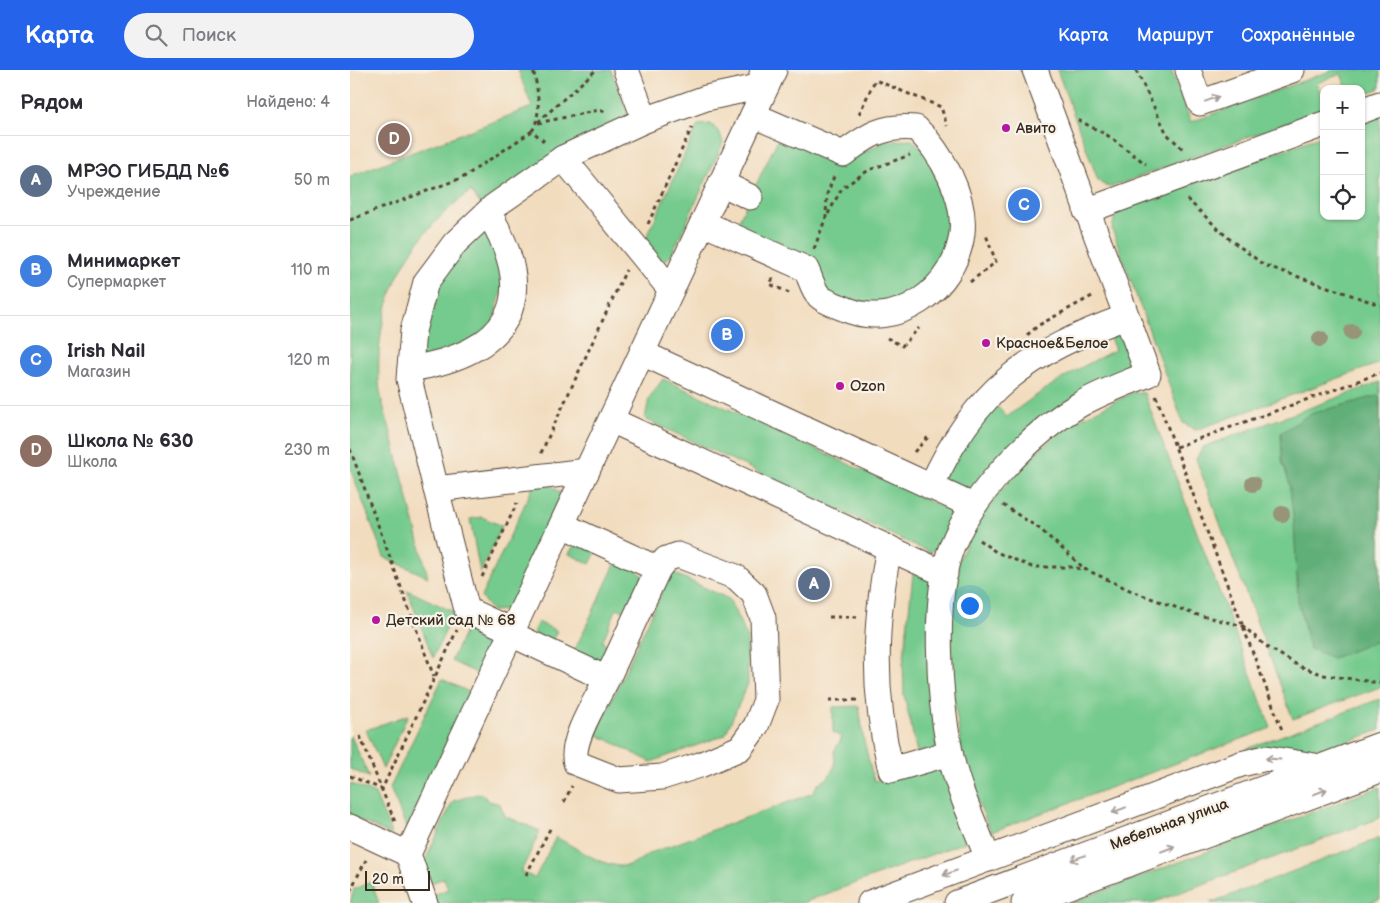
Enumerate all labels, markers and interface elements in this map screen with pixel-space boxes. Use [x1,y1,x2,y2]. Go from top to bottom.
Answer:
search box [124,13,474,58]
text: Карта [25,21,94,50]
icon: search [142,21,170,49]
text: Поиск [182,24,236,47]
text: Карта [1058,25,1109,46]
text: Маршрут [1137,25,1213,46]
text: Сохранённые [1241,25,1355,46]
map controls [1320,85,1365,220]
button: + [1320,85,1365,130]
text: Рядом [20,90,83,115]
text: Найдено: 4 [246,93,330,112]
one-way arrow [1204,94,1220,103]
place label: Авито [1015,119,1056,138]
pin: D [378,120,410,158]
marker: Авито [1000,122,1012,134]
button: − [1320,130,1365,175]
text: МРЭО ГИБДД №6 [67,160,230,183]
text: A [31,171,41,190]
text: 50 m [294,171,330,190]
button: locate [1320,175,1365,220]
text: Учреждение [67,183,160,202]
pin: C [1008,186,1040,224]
text: Минимаркет [67,250,180,273]
text: B [30,261,42,280]
text: 110 m [291,261,330,280]
text: Супермаркет [67,273,166,292]
pin: B [711,316,743,354]
place label: Красное&Белое [996,334,1108,353]
marker: Красное&Белое [980,337,992,349]
text: Irish Nail [67,340,145,363]
text: C [30,351,42,370]
text: 120 m [287,351,330,370]
text: Магазин [67,363,131,382]
place label: Ozon [850,377,885,396]
marker: Ozon [834,380,846,392]
text: Школа № 630 [67,430,194,453]
text: D [30,441,42,460]
text: 230 m [284,441,330,460]
text: Школа [67,453,117,472]
pin: A [798,565,830,603]
your location [957,593,983,619]
place label: Детский сад № 68 [386,611,516,630]
marker: Детский сад № 68 [370,614,382,626]
one-way arrow [1265,755,1281,764]
one-way arrow [1312,787,1328,796]
street label: Мебельная улица [1107,794,1231,855]
one-way arrow [1112,806,1127,815]
one-way arrow [1160,844,1175,853]
one-way arrow [1071,854,1086,863]
scale bar [365,868,430,891]
one-way arrow [943,869,959,878]
text: 20 m [372,871,404,888]

